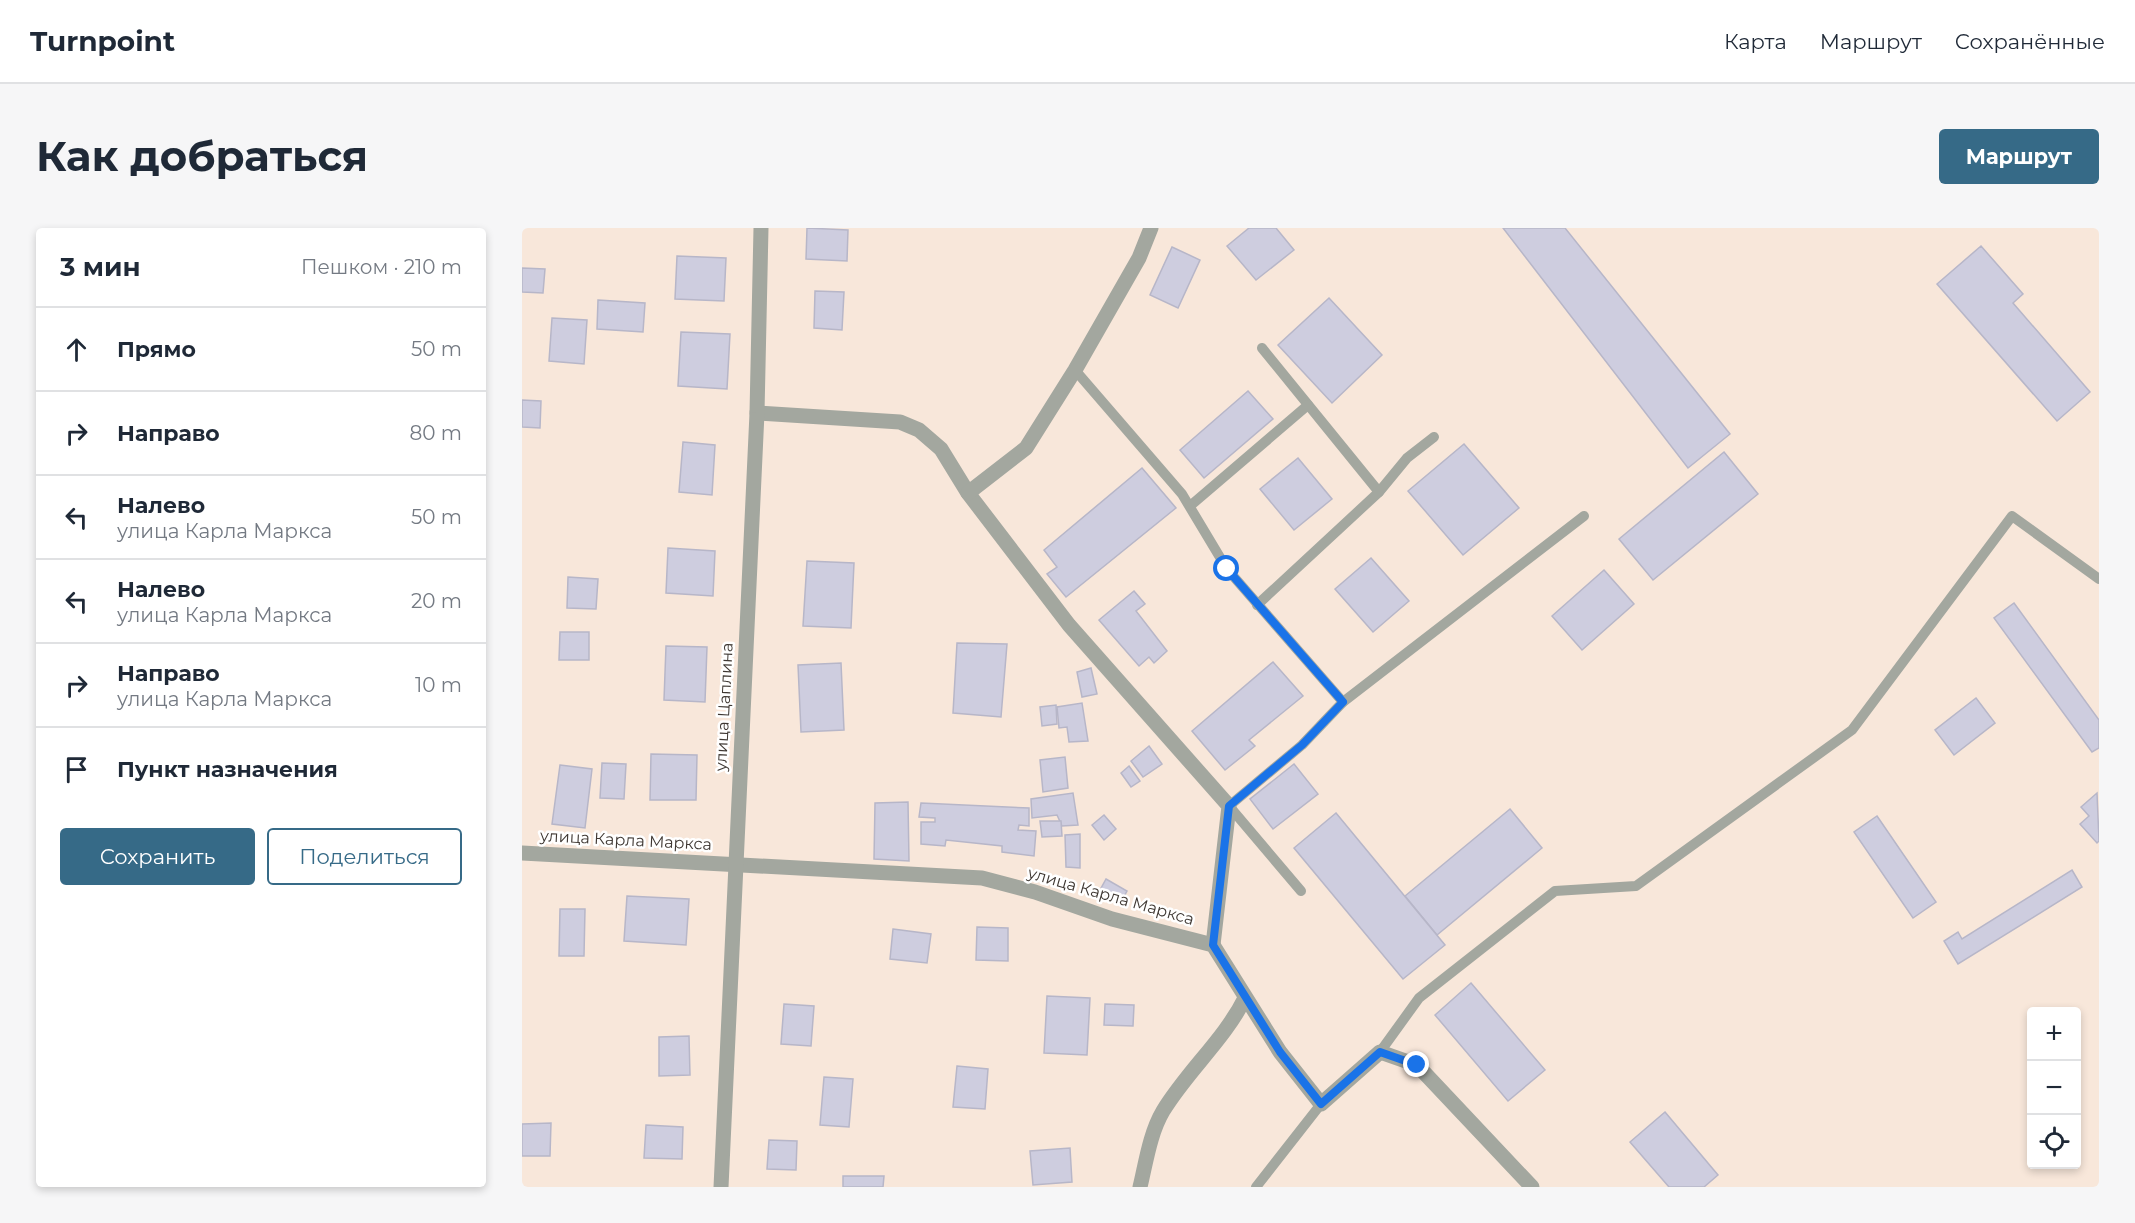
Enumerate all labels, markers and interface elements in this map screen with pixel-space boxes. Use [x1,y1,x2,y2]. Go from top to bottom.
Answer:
text: Turnpoint [30,24,175,58]
text: Карта [1724,29,1787,54]
text: Маршрут [1820,29,1922,54]
text: Сохранённые [1955,29,2105,54]
button: Маршрут [1939,129,2099,184]
text: Как добраться [36,130,368,182]
text: 3 мин [60,251,140,283]
text: Пешком · 210 m [301,255,462,279]
icon: ahead [60,333,93,366]
text: Прямо [117,336,196,363]
text: 50 m [411,337,462,361]
icon: right [60,417,93,450]
text: Направо [117,420,220,447]
text: 80 m [410,421,462,445]
text: Налево [117,492,205,519]
icon: left [60,501,93,534]
text: 50 m [411,505,462,529]
text: улица Карла Маркса [117,519,332,543]
route start [1213,555,1239,581]
text: Налево [117,576,205,603]
icon: left [60,585,93,618]
text: 20 m [411,589,462,613]
text: улица Карла Маркса [117,603,332,627]
street label: улица Цаплина [711,642,737,773]
text: Направо [117,660,220,687]
icon: right [60,669,93,702]
text: 10 m [415,673,462,697]
text: улица Карла Маркса [117,687,332,711]
icon: arrive [60,753,93,786]
text: Пункт назначения [117,756,338,783]
street label: улица Карла Маркса [539,826,712,854]
button: Сохранить [60,828,255,885]
button: Поделиться [267,828,462,885]
street label: улица Карла Маркса [1025,863,1196,929]
map controls [2027,1007,2081,1169]
button: + [2027,1007,2081,1061]
route end [1403,1051,1429,1077]
button: − [2027,1061,2081,1115]
button: locate [2027,1115,2081,1169]

